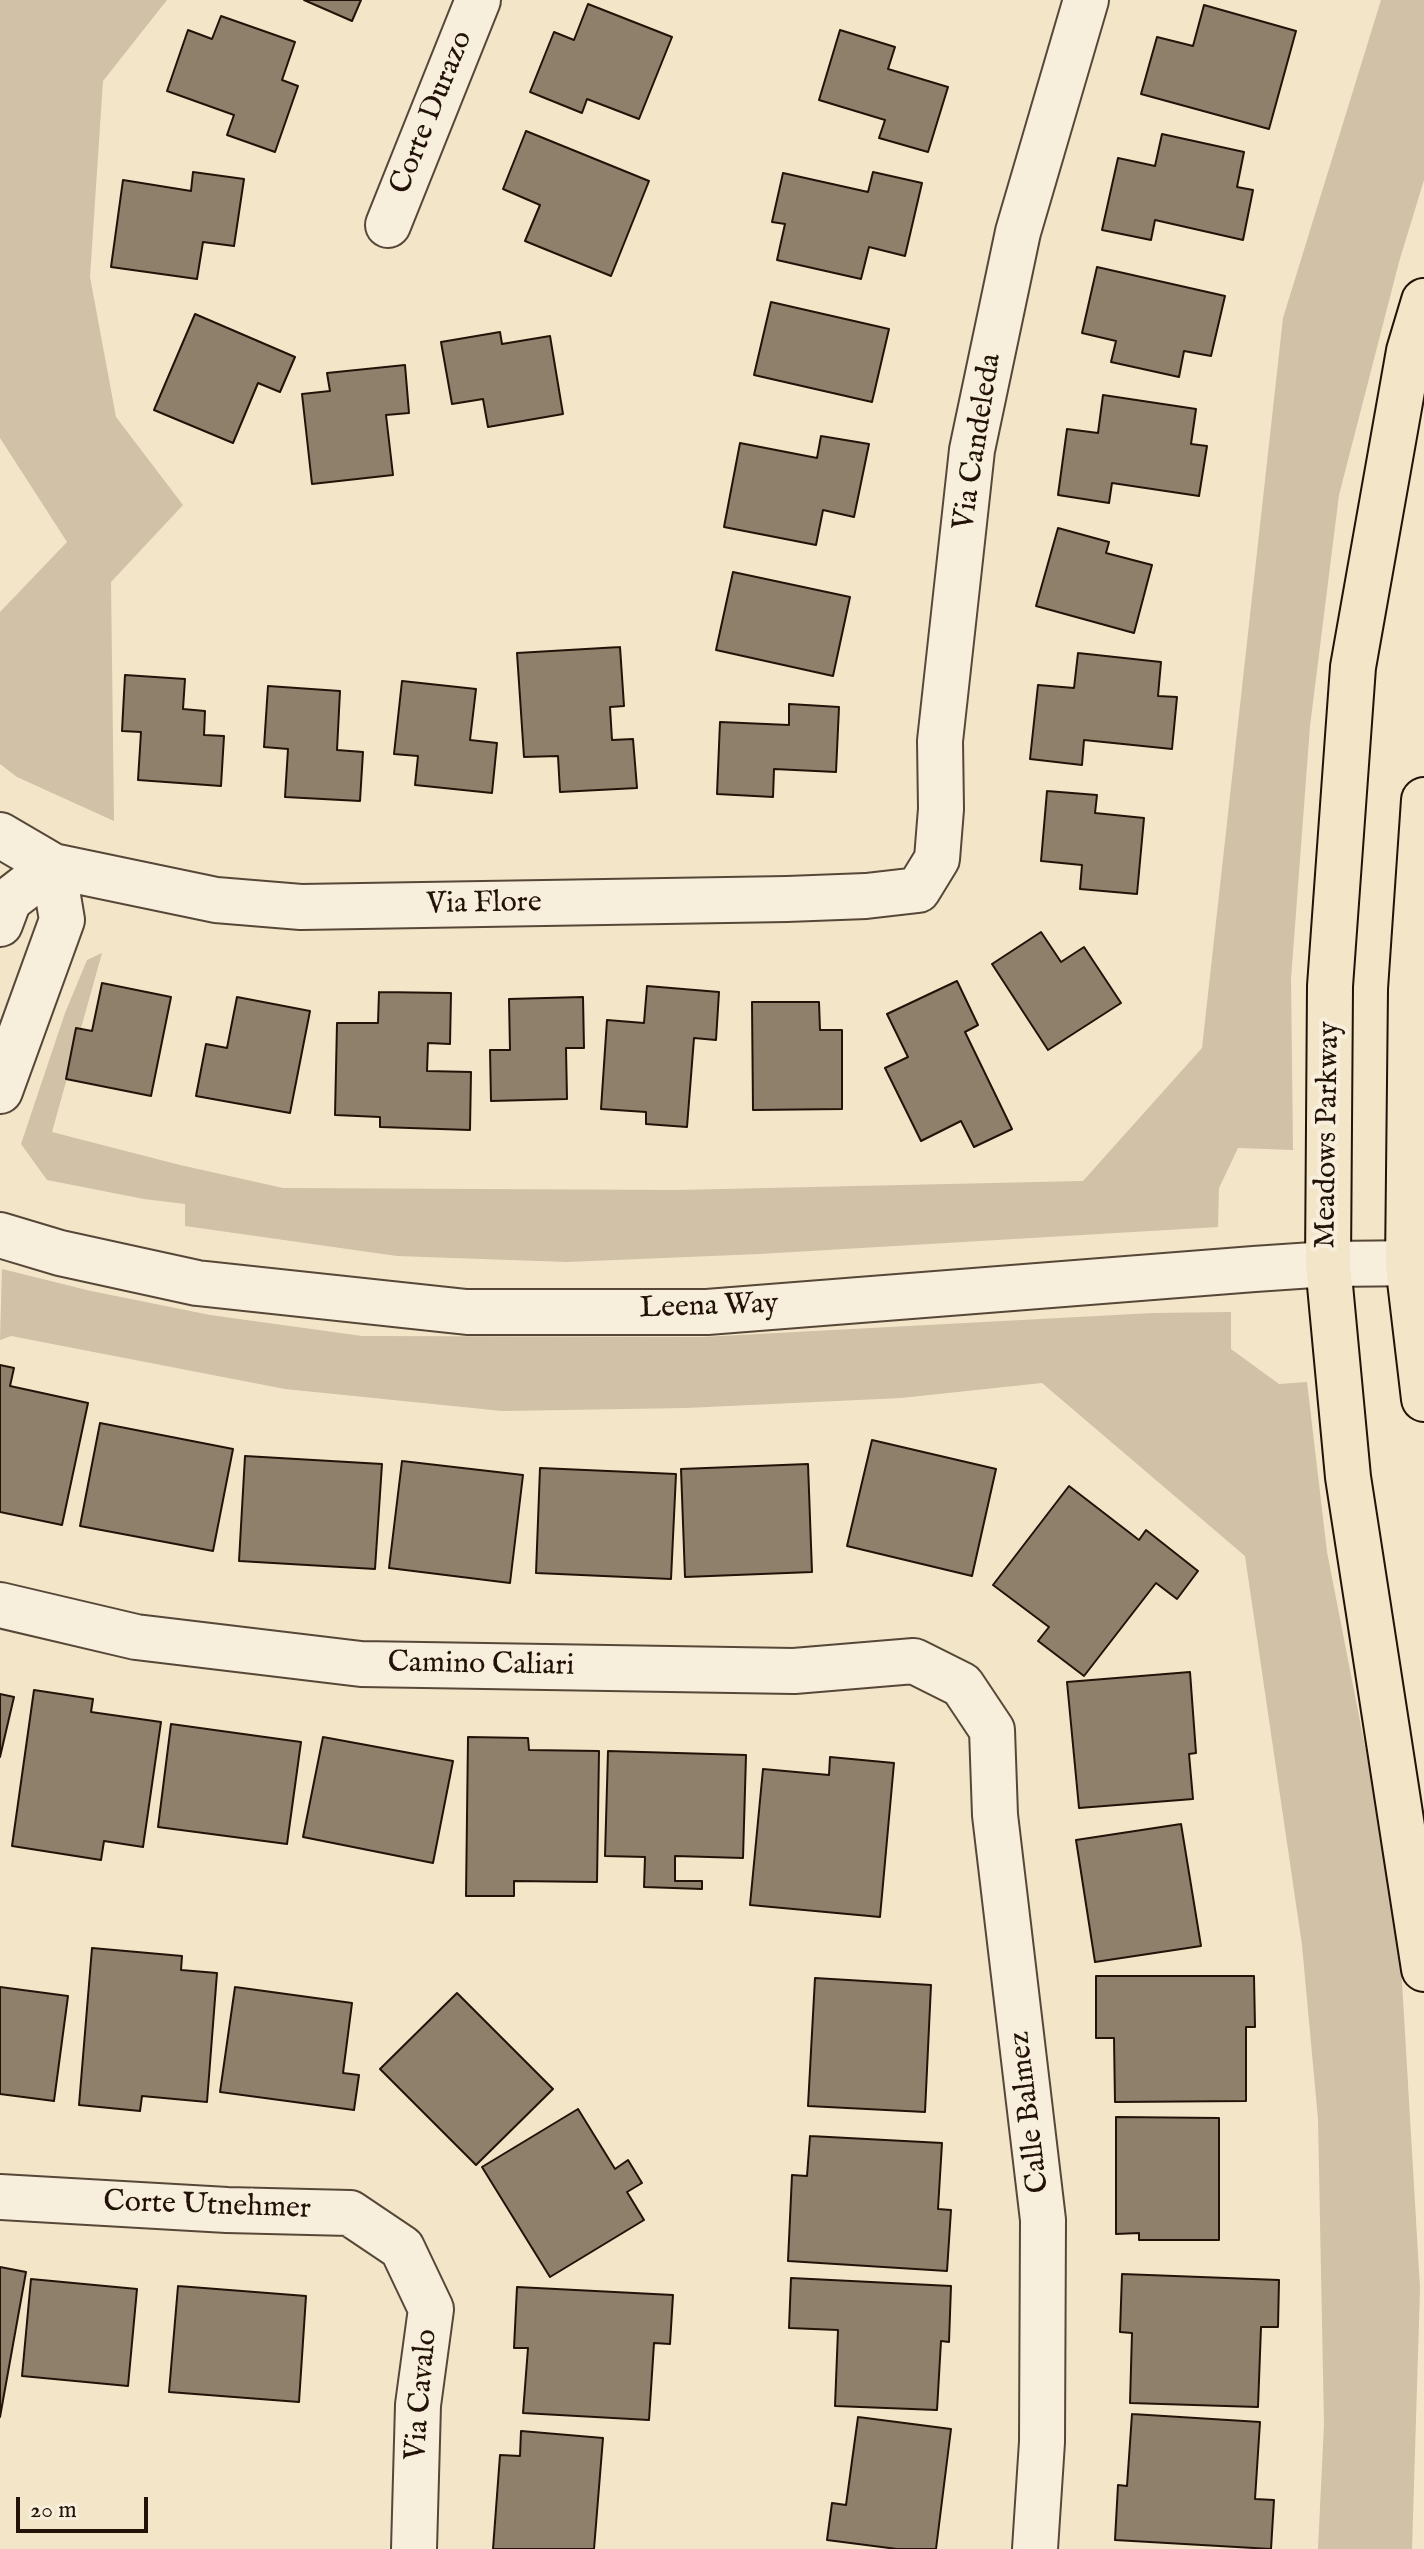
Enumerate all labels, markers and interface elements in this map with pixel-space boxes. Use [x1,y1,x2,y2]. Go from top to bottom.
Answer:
street label: Corte Durazo [384,26,482,200]
street label: Via Candeleda [947,351,1011,533]
street label: Via Flore [426,886,542,924]
street label: Meadows Parkway [1309,1021,1349,1249]
street label: Leena Way [639,1288,779,1328]
street label: Camino Caliari [387,1646,575,1686]
street label: Calle Balmez [1003,2029,1059,2195]
street label: Corte Utnehmer [103,2185,311,2229]
street label: Via Cavalo [399,2328,447,2462]
scale bar [20,2481,152,2531]
text: 20 m [30,2495,77,2526]

